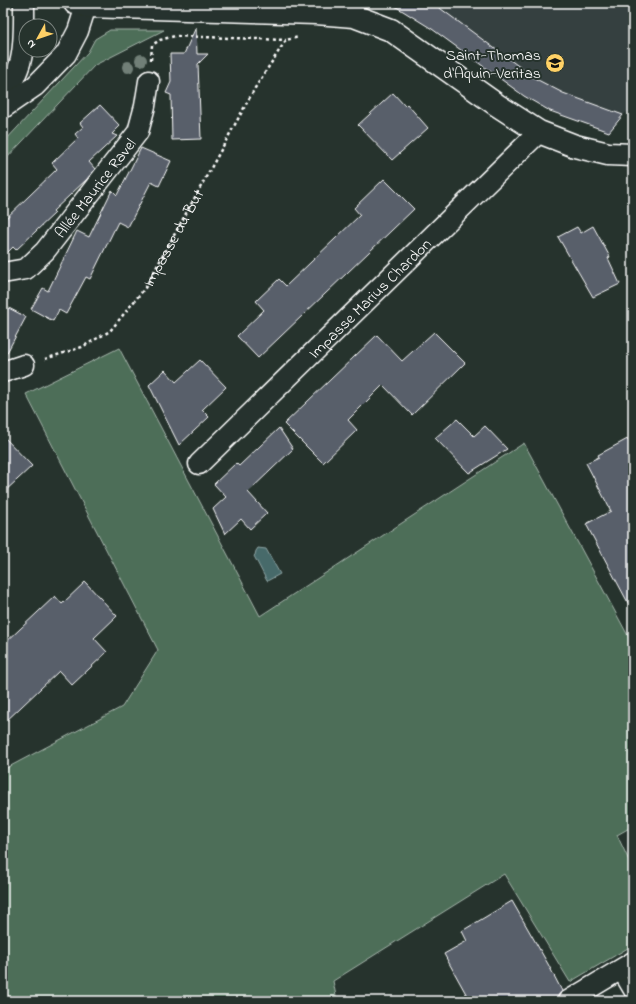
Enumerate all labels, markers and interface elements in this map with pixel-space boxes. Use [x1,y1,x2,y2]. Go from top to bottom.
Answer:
north arrow [18,18,58,58]
text: N [23,36,40,52]
place label: Saint-Thomas d'Aquin-Veritas [443,44,541,86]
school or university icon: Saint-Thomas d'Aquin-Veritas [544,52,566,74]
street label: Allée Maurice Ravel [49,133,143,244]
street label: Impasse du But [138,185,211,292]
street label: Impasse Marius Chardon [304,233,438,365]

